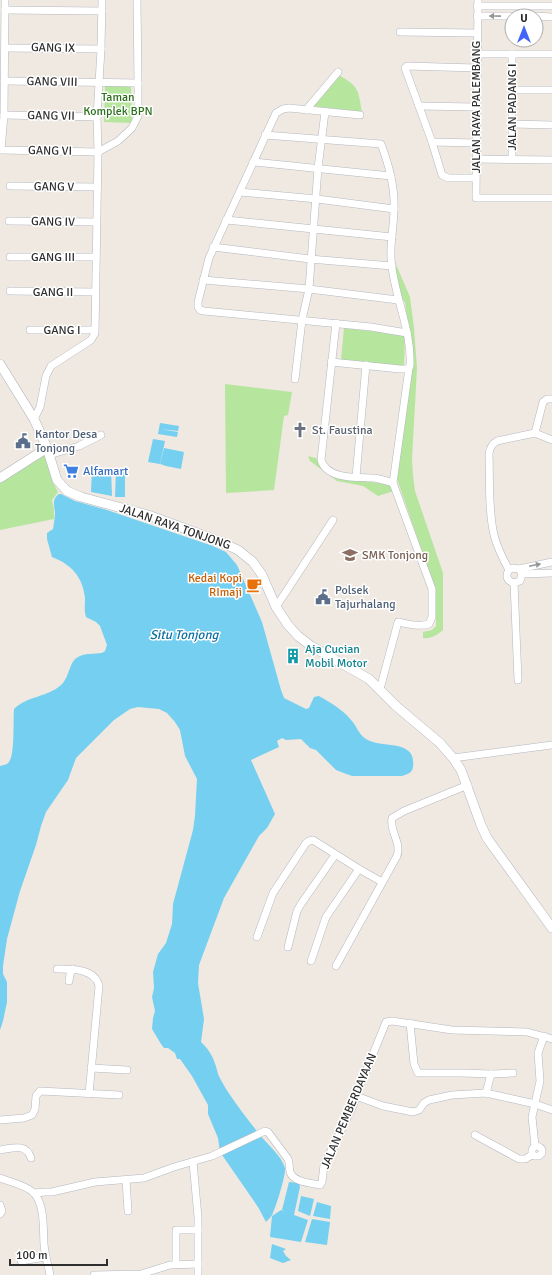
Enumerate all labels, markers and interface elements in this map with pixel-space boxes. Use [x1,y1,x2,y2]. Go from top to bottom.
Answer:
north arrow [504,8,544,48]
text: U [520,12,528,25]
one-way arrow [488,13,501,19]
street label: GANG IX [31,40,75,56]
street label: JALAN RAYA PALEMBANG [469,41,484,173]
street label: JALAN PADANG I [505,63,520,151]
street label: GANG VIII [26,74,78,90]
park label: Taman Komplek BPN [83,90,153,119]
street label: GANG VII [27,108,75,124]
street label: GANG VI [28,143,72,159]
street label: GANG V [34,179,74,195]
street label: GANG IV [31,214,75,230]
street label: GANG III [31,250,75,265]
street label: GANG II [33,285,73,300]
street label: GANG I [43,323,81,338]
church icon: St. Faustina [291,421,309,439]
place label: St. Faustina [312,423,373,438]
place label: Kantor Desa Tonjong [35,427,97,456]
public building icon: Kantor Desa Tonjong [14,432,32,450]
supermarket icon: Alfamart [62,462,80,480]
place label: Alfamart [83,464,128,479]
street label: JALAN RAYA TONJONG [117,501,233,553]
school or university icon: SMK Tonjong [341,546,359,564]
place label: SMK Tonjong [362,548,428,563]
one-way arrow [529,562,542,568]
place label: Kedai Kopi RImaji [188,571,242,600]
cafe icon: Kedai Kopi RImaji [245,576,263,594]
place label: Polsek Tajurhalang [335,583,396,612]
public building icon: Polsek Tajurhalang [314,588,332,606]
water label: Situ Tonjong [150,627,219,643]
place label: Aja Cucian Mobil Motor [305,642,368,671]
building icon: Aja Cucian Mobil Motor [284,647,302,665]
street label: JALAN PEMBERDAYAAN [318,1051,380,1171]
scale bar [10,1241,107,1267]
text: 100 m [16,1248,48,1263]

